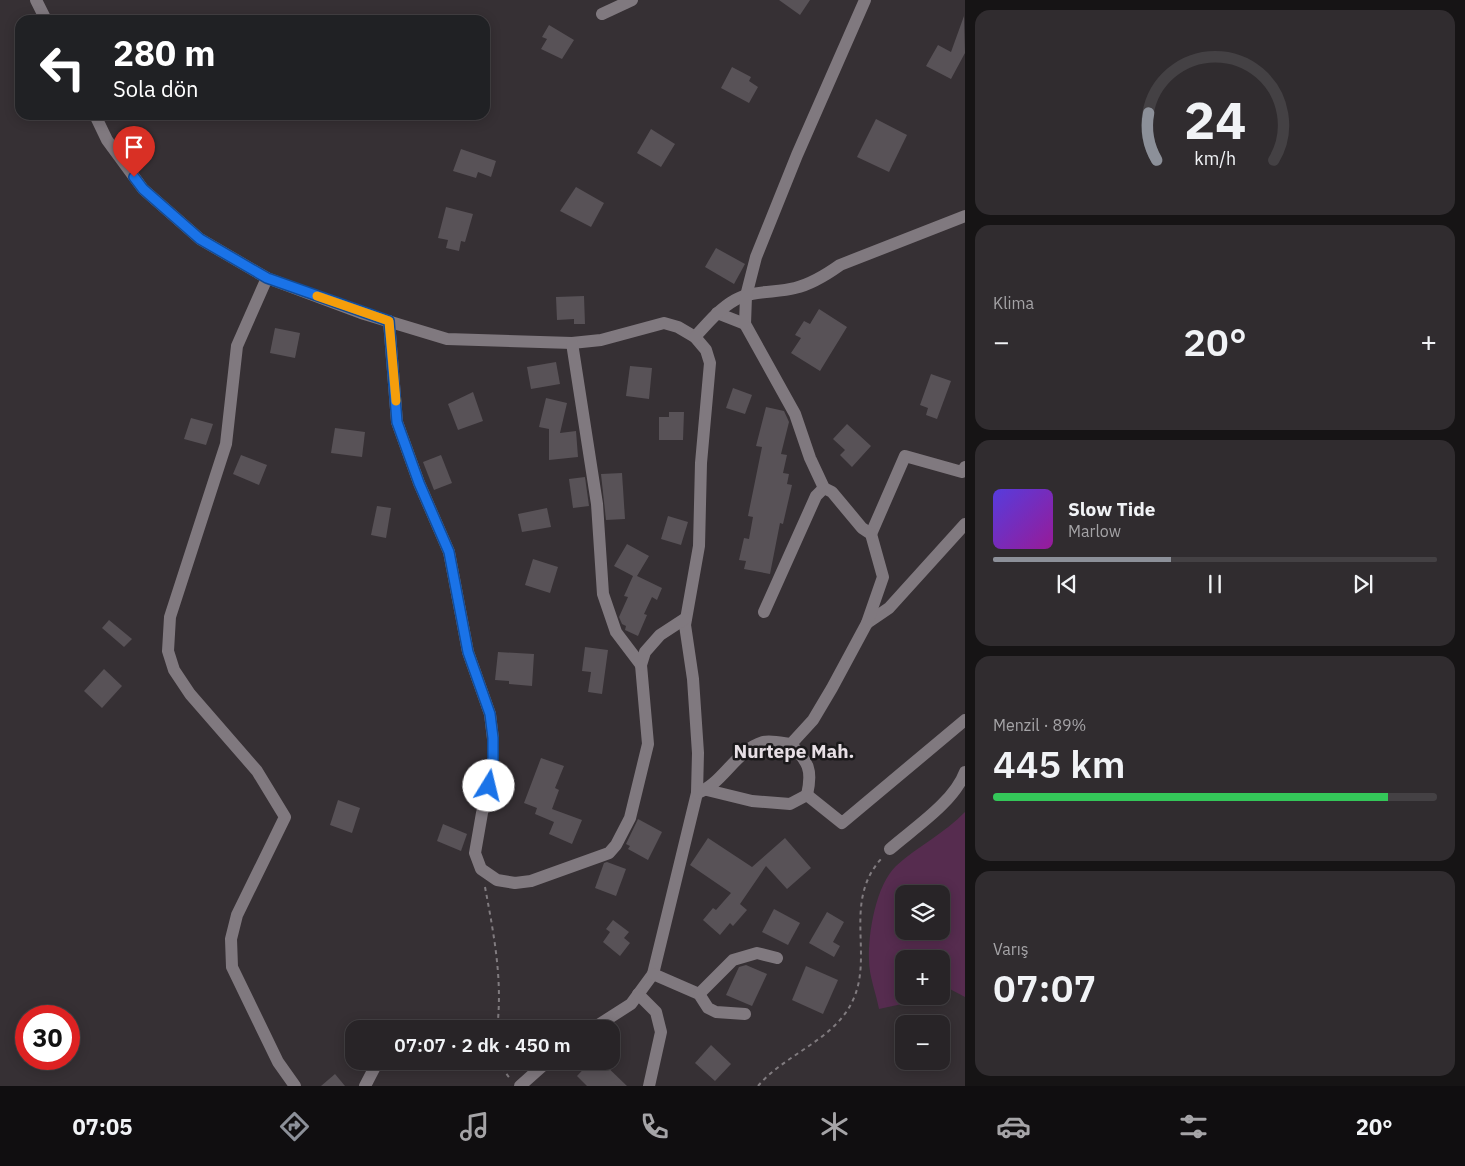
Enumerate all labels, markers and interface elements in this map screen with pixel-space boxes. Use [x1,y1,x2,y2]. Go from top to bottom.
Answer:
text: 280 m [113,30,216,76]
icon: left [30,35,95,100]
text: Sola dön [113,74,199,103]
text: 24 [1184,86,1246,153]
pin [113,126,155,177]
icon: arrive [120,133,148,161]
text: km/h [1194,147,1236,170]
text: Klima [993,293,1034,313]
text: 20° [1183,317,1247,366]
text: − [993,323,1010,360]
text: + [1420,323,1437,360]
text: Slow Tide [1068,497,1155,521]
text: Marlow [1068,521,1121,541]
icon: previous [1053,570,1081,598]
icon: pause [1201,570,1229,598]
icon: next [1349,570,1377,598]
text: Menzil · 89% [993,715,1086,735]
district label: Nurtepe Mah. [733,739,855,763]
text: 445 km [993,739,1125,788]
position arrow [462,759,514,811]
map controls [895,885,950,1070]
button: layers [895,885,950,940]
text: Varış [993,939,1028,959]
button: + [895,950,950,1005]
text: 07:07 [993,963,1096,1012]
speed limit sign: 30 [15,1005,80,1070]
button: − [895,1015,950,1070]
text: 07:07 · 2 dk · 450 m [394,1033,571,1057]
icon: directions [277,1109,312,1144]
icon: music [457,1109,492,1144]
icon: phone [637,1109,672,1144]
icon: climate [817,1109,852,1144]
icon: car [996,1109,1031,1144]
icon: filters [1176,1109,1211,1144]
text: 07:05 [72,1112,132,1141]
text: 20° [1356,1112,1393,1141]

